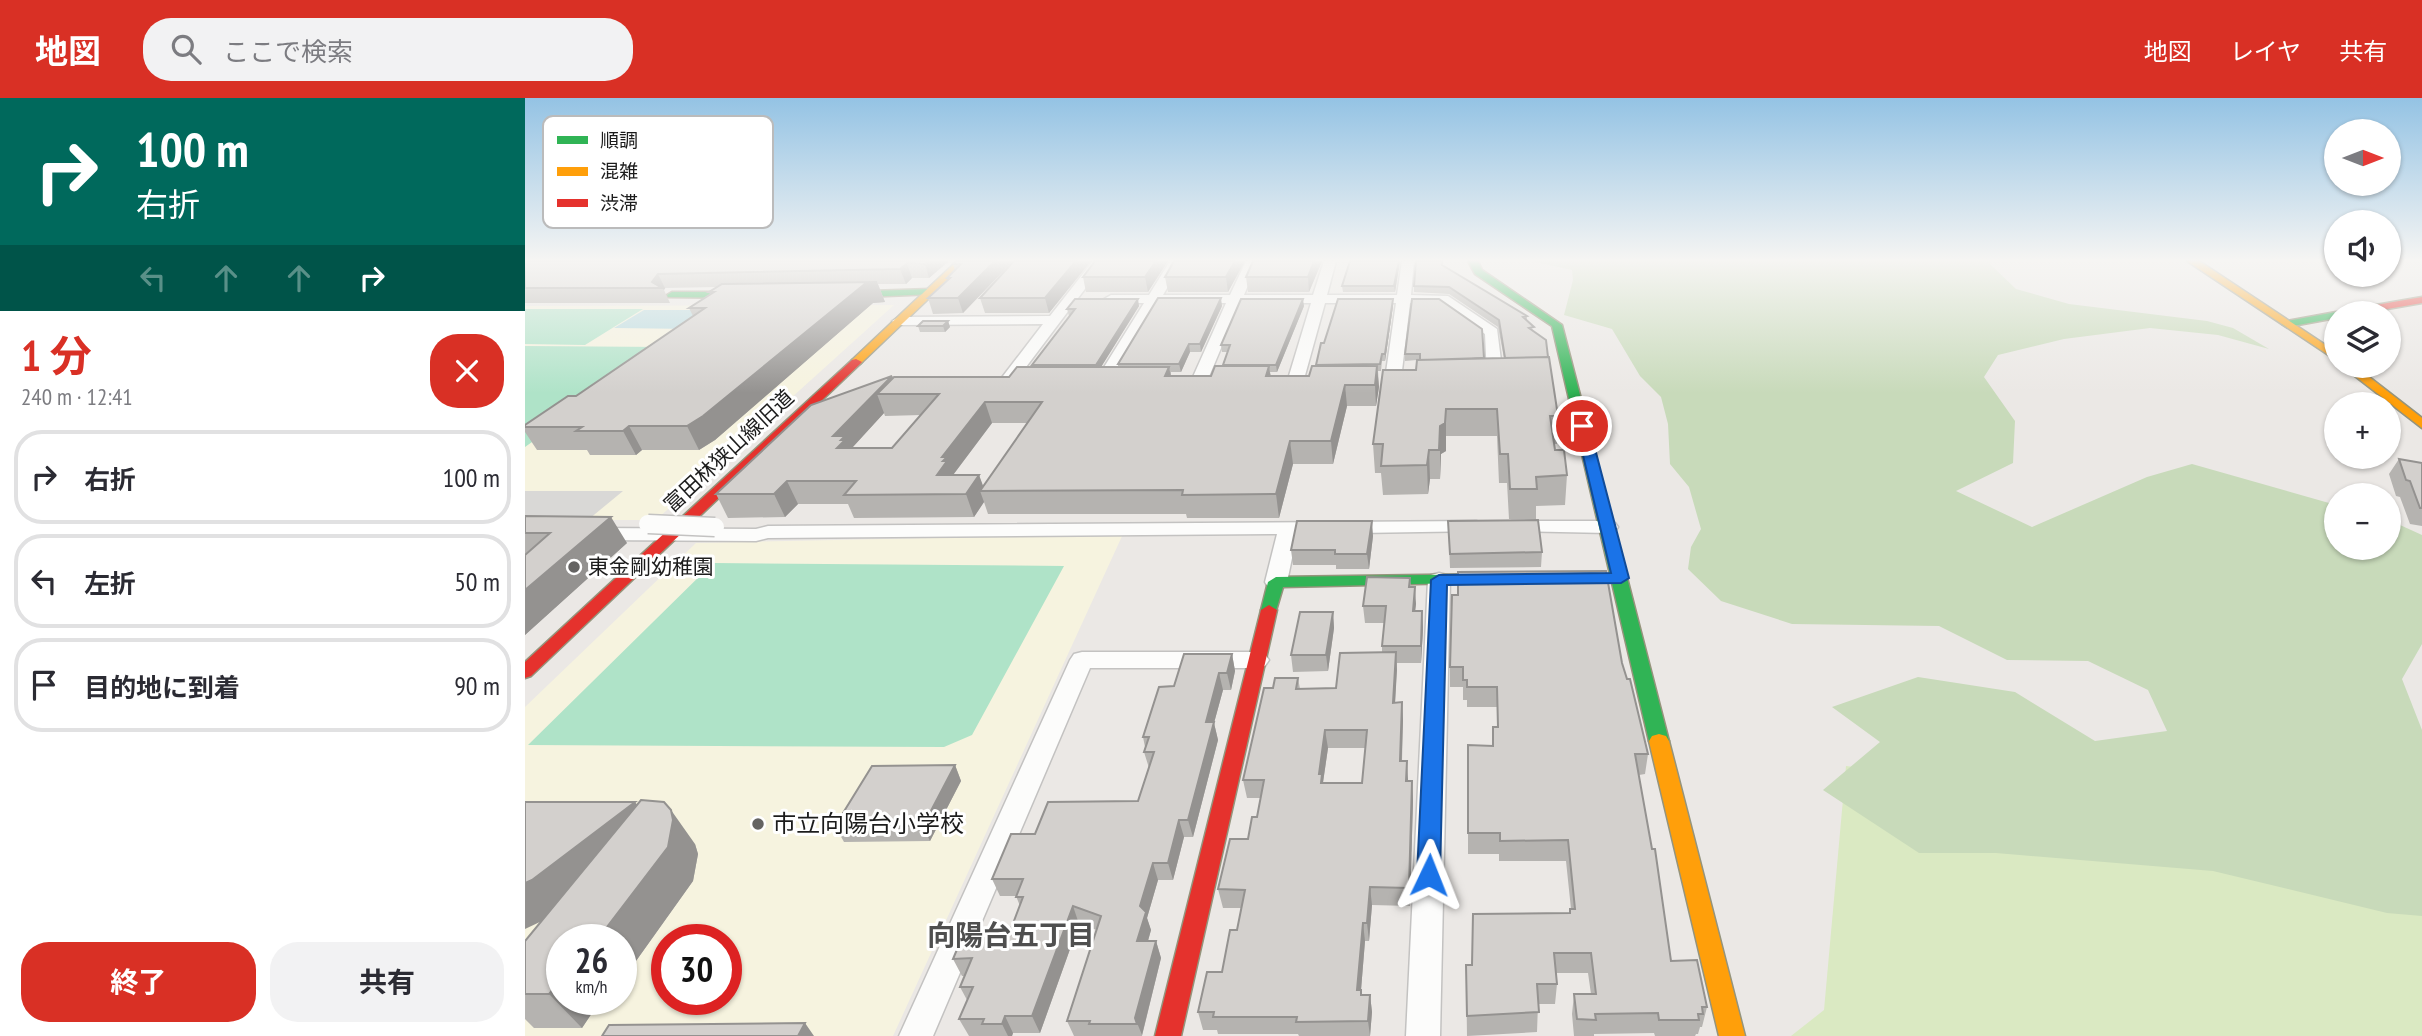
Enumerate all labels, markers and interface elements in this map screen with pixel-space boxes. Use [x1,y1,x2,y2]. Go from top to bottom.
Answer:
search box [143,18,633,81]
text: 地図 [35,29,101,72]
icon: search [167,30,205,68]
text: ここで検索 [223,35,353,68]
text: 地図 [2144,36,2192,67]
text: レイヤ [2230,36,2301,67]
text: 共有 [2339,36,2387,67]
legend [543,116,773,228]
text: 100 m [136,117,249,181]
north arrow [2324,119,2401,196]
map controls [2324,119,2401,560]
icon: right [21,126,112,217]
text: 順調 [600,128,638,152]
text: 混雑 [600,159,638,183]
text: 右折 [136,183,200,225]
text: 渋滞 [600,191,638,215]
button: sound [2324,210,2401,287]
icon: left [134,259,172,297]
icon: ahead [207,259,245,297]
icon: ahead [280,259,318,297]
icon: right [353,259,391,297]
button: layers [2324,301,2401,378]
text: 1 分 [21,328,92,383]
button: close [430,334,504,408]
text: 240 m · 12:41 [21,382,133,411]
street label: 富田林狭山線旧道 [658,383,799,518]
button: + [2324,392,2401,469]
pin [1552,396,1612,456]
icon: arrive [1563,407,1601,445]
icon: right [25,458,63,496]
text: 100 m [442,461,500,494]
text: 右折 [84,463,136,496]
button: − [2324,483,2401,560]
place label: 東金剛幼稚園 [588,553,714,580]
marker: 東金剛幼稚園 [566,559,582,575]
icon: left [25,562,63,600]
text: 50 m [454,565,500,598]
text: 左折 [84,567,136,600]
icon: arrive [25,666,63,704]
text: 90 m [454,669,500,702]
text: 目的地に到着 [84,671,240,704]
place label: 市立向陽台小学校 [772,808,964,839]
marker: 市立向陽台小学校 [750,816,766,832]
position arrow [1392,838,1466,912]
district label: 向陽台五丁目 [927,916,1095,953]
speed limit sign: 30 [651,924,742,1015]
text: 26 [575,937,608,983]
button: 終了 [21,942,256,1022]
button: 共有 [270,942,504,1022]
text: km/h [576,975,607,998]

